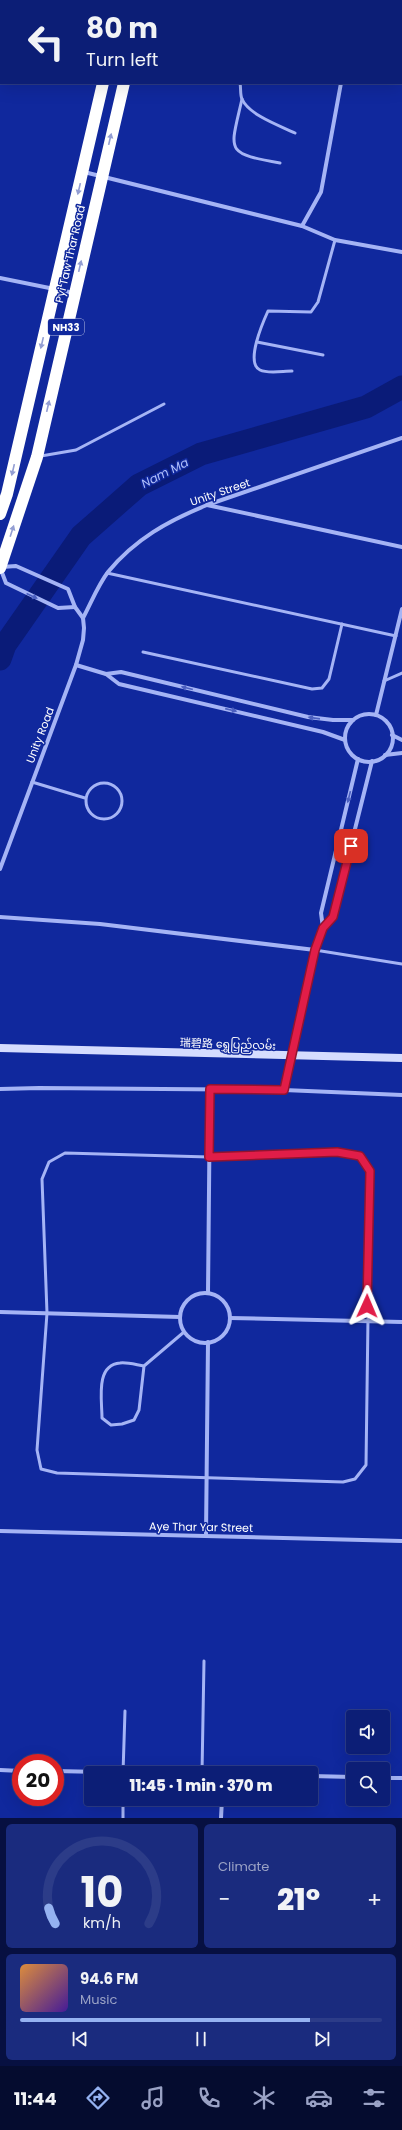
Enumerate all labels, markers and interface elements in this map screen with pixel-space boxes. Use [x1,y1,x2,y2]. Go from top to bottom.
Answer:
text: 80 m [86,9,158,48]
icon: left [20,16,72,68]
text: Turn left [86,47,158,72]
one-way arrow [108,133,114,146]
one-way arrow [76,183,82,195]
street label: Pyi Taw Thar Road [51,204,89,304]
one-way arrow [78,260,84,272]
road number: NH33 [48,319,84,335]
one-way arrow [39,337,45,349]
one-way arrow [46,400,52,413]
water label: Nam Ma [138,453,191,492]
one-way arrow [9,463,15,476]
street label: Unity Street [188,474,252,510]
one-way arrow [10,525,16,537]
one-way arrow [27,593,39,599]
one-way arrow [181,685,193,691]
street label: Unity Road [22,705,58,765]
one-way arrow [224,708,237,714]
one-way arrow [308,715,320,721]
one-way arrow [345,791,351,803]
pin [334,829,368,863]
icon: arrive [340,835,362,857]
street label: 瑞碧路 ရွှေပြည်လမ်း [180,1034,276,1055]
position arrow [346,1285,388,1327]
street label: Aye Thar Yar Street [149,1518,253,1536]
map controls [346,1710,390,1806]
button: sound [346,1710,390,1754]
speed limit sign: 20 [12,1754,64,1806]
button: search [346,1762,390,1806]
text: 11:45 · 1 min · 370 m [130,1775,272,1796]
text: Climate [218,1857,269,1876]
text: 10 [81,1863,123,1922]
text: 21° [277,1878,320,1921]
text: − [218,1884,230,1915]
text: + [367,1884,382,1915]
text: km/h [83,1913,121,1933]
text: 94.6 FM [80,1968,138,1989]
text: Music [80,1990,117,2009]
icon: previous [69,2028,91,2050]
icon: pause [190,2028,212,2050]
icon: next [311,2028,333,2050]
icon: directions [84,2084,112,2112]
icon: music [139,2084,167,2112]
icon: phone [195,2084,223,2112]
icon: climate [250,2084,278,2112]
icon: car [305,2084,333,2112]
icon: filters [360,2084,388,2112]
text: 11:44 [14,2086,57,2111]

